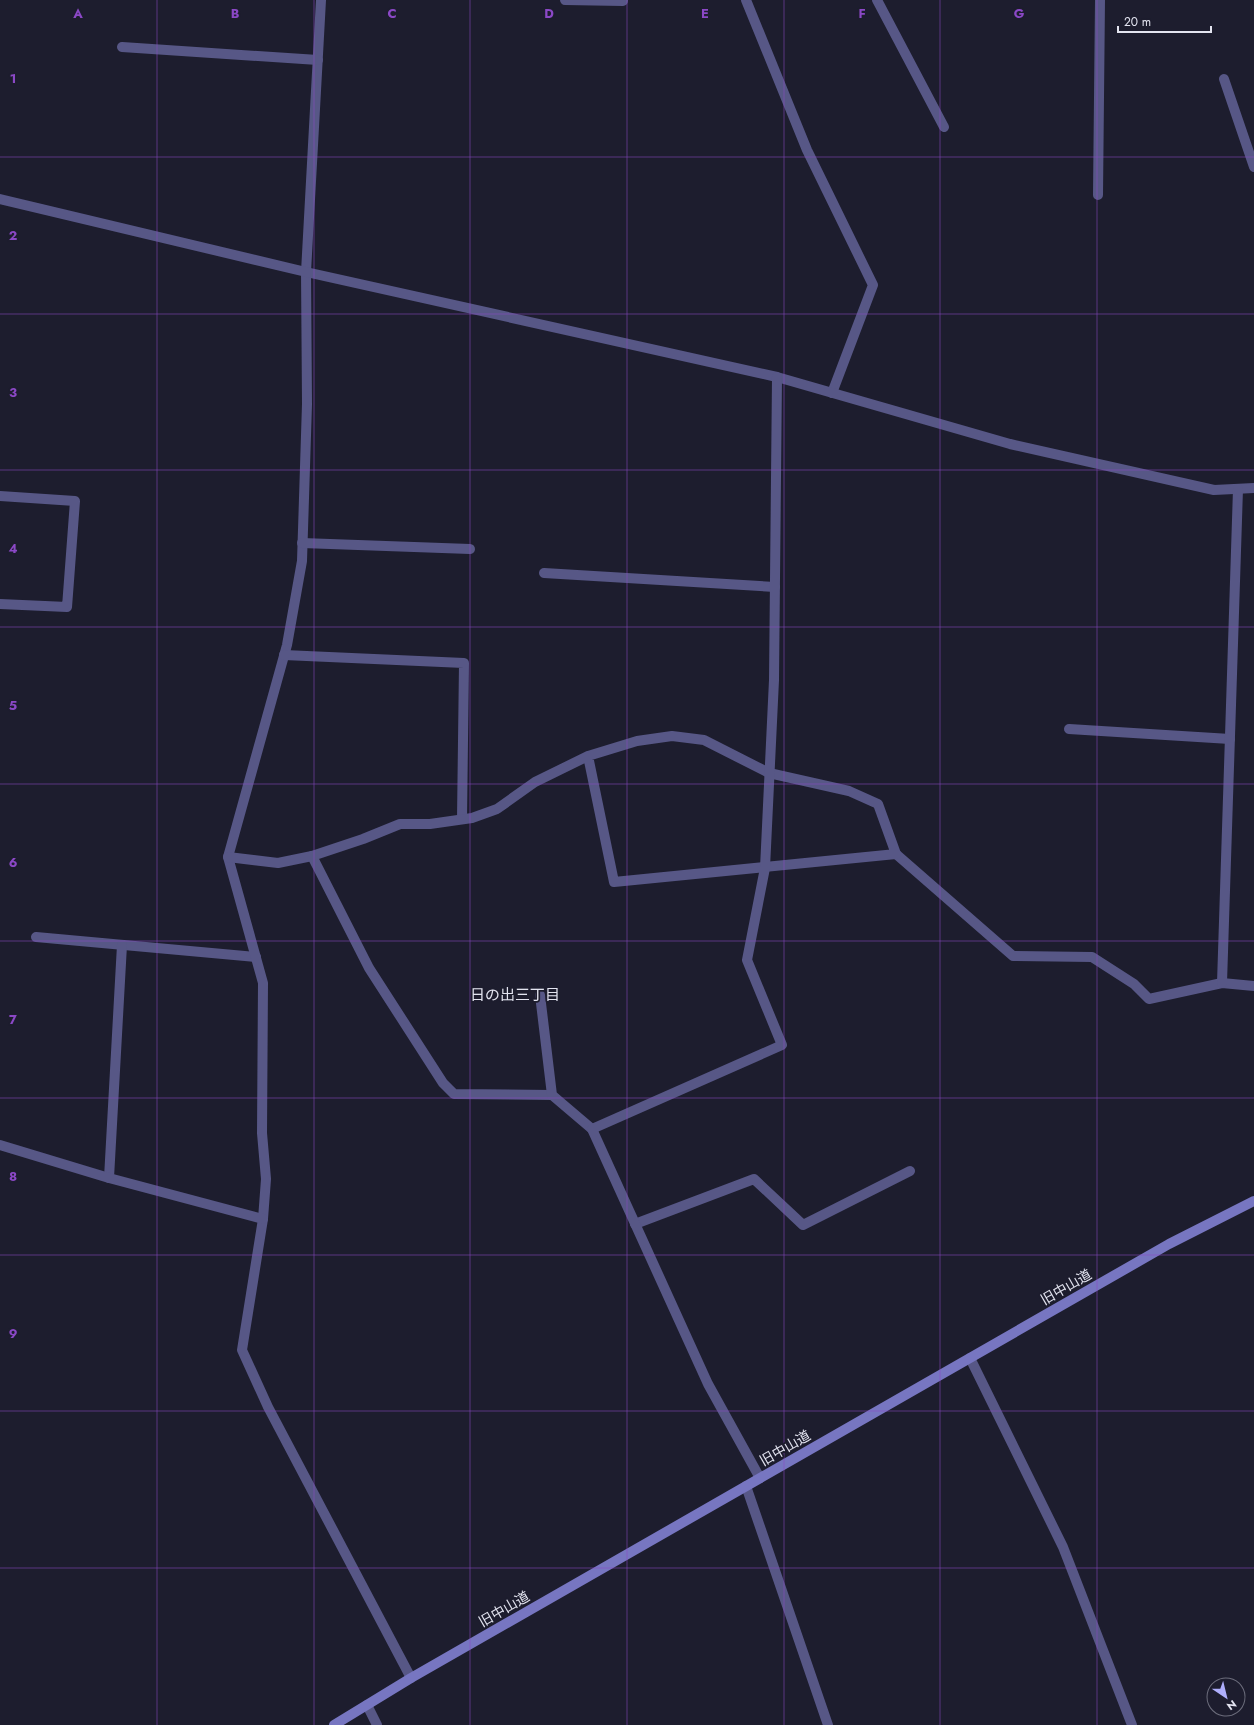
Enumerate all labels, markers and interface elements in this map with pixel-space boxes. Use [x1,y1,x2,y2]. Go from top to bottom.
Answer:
text: A [72,4,83,23]
text: B [231,4,240,23]
text: C [387,4,397,23]
text: D [544,4,554,23]
text: E [701,4,709,23]
text: F [858,4,866,23]
text: G [1014,4,1025,23]
scale bar [1118,8,1211,34]
text: 20 m [1124,13,1151,31]
text: 1 [10,69,16,88]
text: 2 [9,226,17,245]
text: 3 [9,383,17,402]
text: 4 [8,539,18,558]
text: 5 [9,696,17,715]
text: 6 [9,853,18,872]
district label: 日の出三丁目 [470,984,560,1006]
text: 7 [9,1010,17,1029]
text: 8 [9,1167,17,1186]
street label: 旧中山道 [1037,1264,1095,1310]
text: 9 [9,1324,18,1343]
street label: 旧中山道 [756,1425,814,1471]
street label: 旧中山道 [475,1586,533,1632]
north arrow [1206,1677,1246,1717]
text: N [1224,1696,1240,1714]

